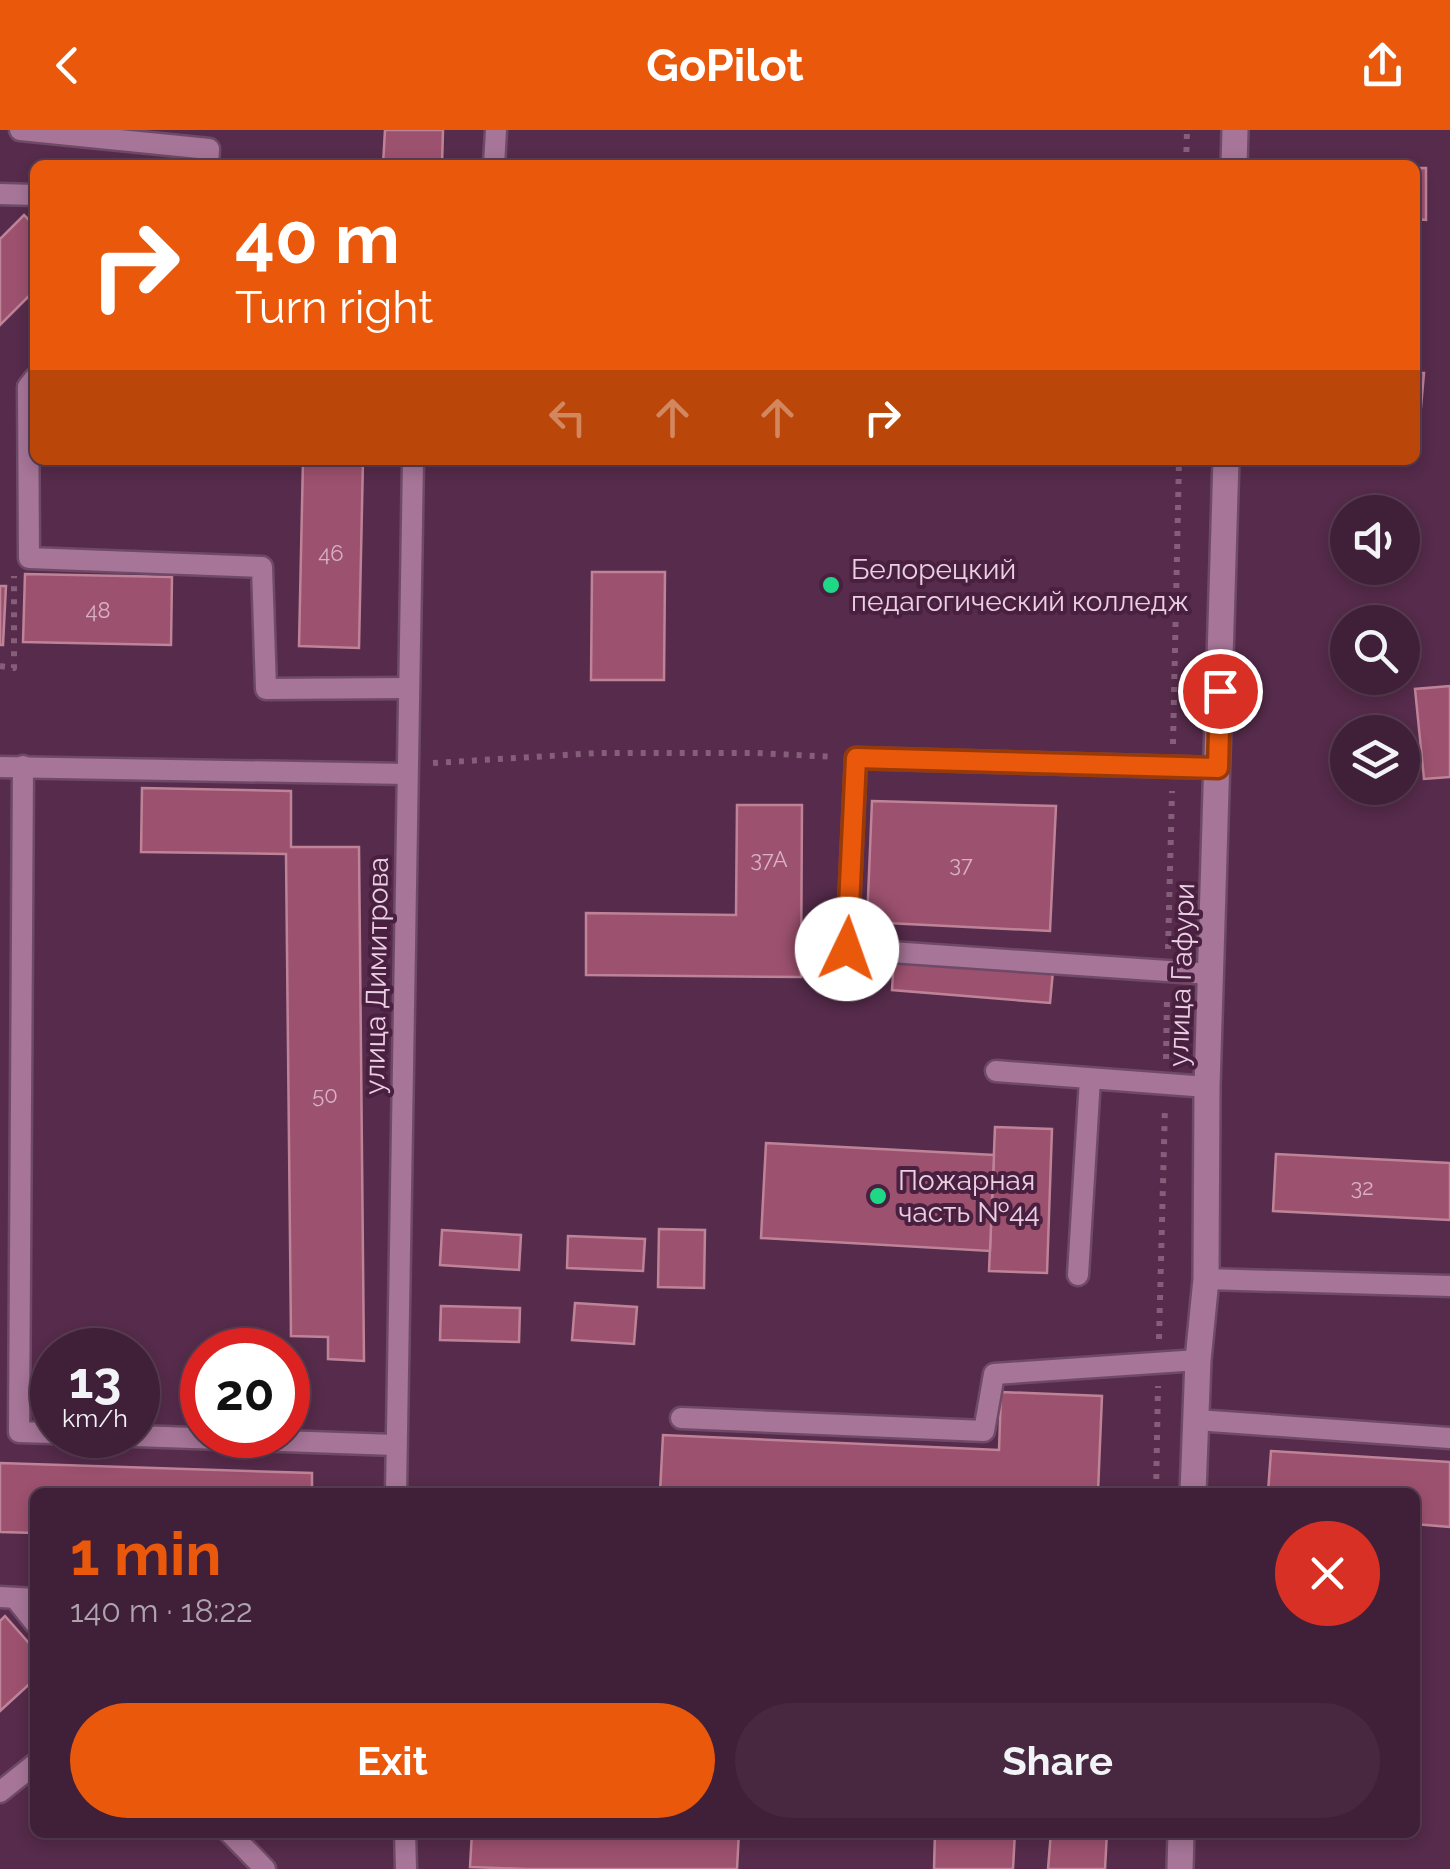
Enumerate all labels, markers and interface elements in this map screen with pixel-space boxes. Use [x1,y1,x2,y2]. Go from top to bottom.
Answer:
icon: back [40,38,95,93]
icon: share [1355,38,1410,93]
text: GoPilot [646,39,804,92]
text: 40 m [235,197,400,279]
icon: right [70,200,200,330]
text: Turn right [235,281,433,334]
icon: left [540,390,595,445]
icon: ahead [645,390,700,445]
icon: ahead [750,390,805,445]
icon: right [855,390,910,445]
map controls [1330,495,1420,805]
button: sound [1330,495,1420,585]
house number: 46 [318,540,344,566]
place label: Белорецкий педагогический колледж [851,553,1189,618]
marker: Белорецкий педагогический колледж [820,574,842,596]
house number: 48 [85,597,111,623]
button: search [1330,605,1420,695]
pin [1178,649,1263,734]
icon: arrive [1193,664,1248,719]
button: layers [1330,715,1420,805]
house number: 37А [750,846,788,872]
house number: 37 [949,851,973,877]
street label: улица Димитрова [358,857,395,1095]
street label: улица Гафури [1162,882,1201,1068]
position arrow [795,897,899,1001]
house number: 50 [312,1082,338,1108]
place label: Пожарная часть №44 [898,1164,1040,1229]
house number: 32 [1350,1174,1374,1200]
marker: Пожарная часть №44 [867,1185,889,1207]
speed limit sign: 20 [180,1328,310,1458]
text: 13 [69,1351,121,1410]
text: km/h [62,1403,128,1433]
text: 1 min [70,1519,221,1589]
button: close [1275,1521,1380,1626]
text: 140 m · 18:22 [70,1592,253,1629]
button: Exit [70,1703,715,1818]
button: Share [735,1703,1380,1818]

